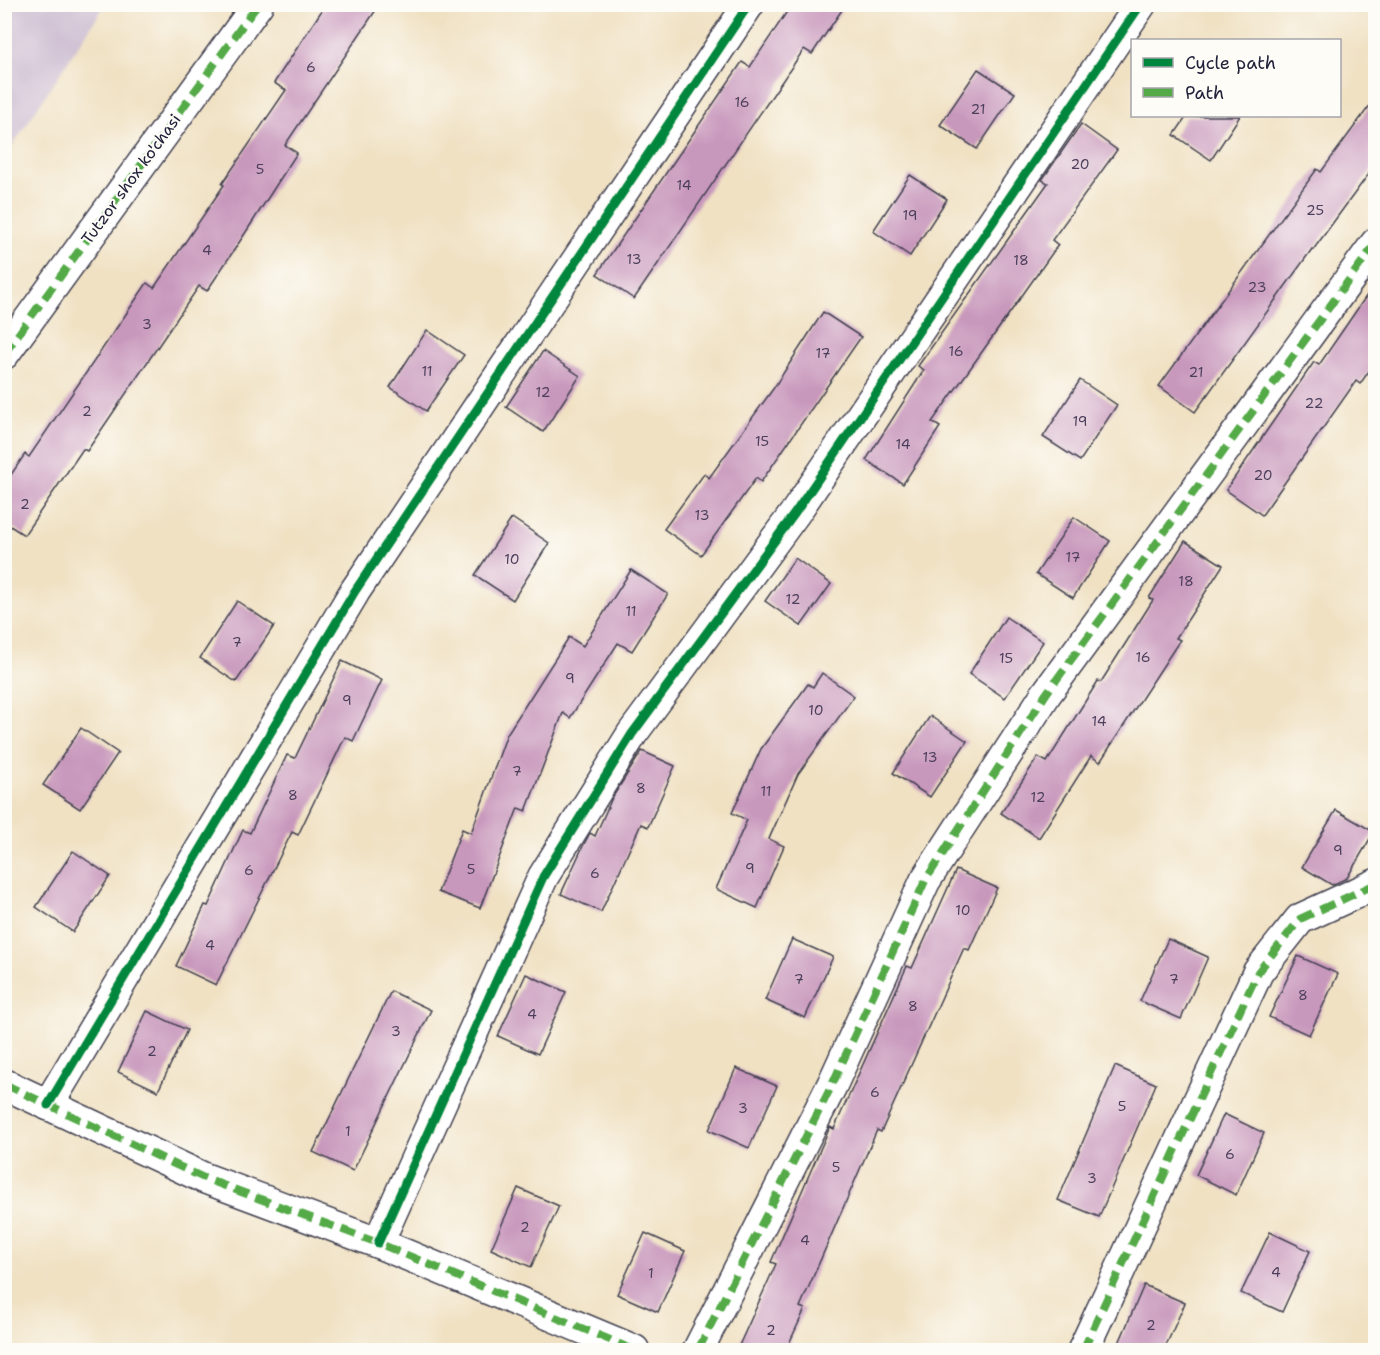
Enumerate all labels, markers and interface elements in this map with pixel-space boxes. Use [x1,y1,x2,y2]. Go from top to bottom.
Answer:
legend [1131,39,1341,117]
text: Cycle path [1185,51,1276,75]
house number: 6 [306,58,316,76]
text: Path [1185,81,1224,105]
house number: 16 [734,93,750,111]
house number: 21 [971,100,985,118]
street label: Tutzor shox ko'chasi [77,110,185,248]
house number: 20 [1070,155,1090,173]
house number: 5 [256,160,264,178]
house number: 14 [676,176,692,194]
house number: 25 [1306,201,1324,219]
house number: 19 [902,206,918,224]
house number: 4 [202,241,212,259]
house number: 13 [627,250,641,268]
house number: 18 [1013,251,1029,269]
house number: 23 [1248,278,1266,296]
house number: 3 [142,315,152,333]
house number: 16 [948,342,964,360]
house number: 17 [816,344,830,362]
house number: 11 [421,362,433,380]
house number: 21 [1189,363,1203,381]
house number: 12 [536,383,550,401]
house number: 22 [1305,394,1323,412]
house number: 2 [82,402,92,420]
house number: 19 [1072,412,1088,430]
house number: 15 [755,432,769,450]
house number: 14 [895,435,911,453]
house number: 20 [1253,466,1273,484]
house number: 2 [20,495,30,513]
house number: 13 [695,506,709,524]
house number: 17 [1066,548,1080,566]
house number: 10 [504,550,520,568]
house number: 18 [1178,572,1194,590]
house number: 12 [786,590,800,608]
house number: 11 [625,602,637,620]
house number: 7 [232,633,242,651]
house number: 16 [1135,648,1151,666]
house number: 15 [999,649,1013,667]
house number: 9 [565,669,575,687]
house number: 9 [342,691,352,709]
house number: 10 [808,701,824,719]
house number: 14 [1091,712,1107,730]
house number: 13 [923,748,937,766]
house number: 7 [512,762,522,780]
house number: 8 [636,779,646,797]
house number: 11 [760,782,772,800]
house number: 8 [288,786,298,804]
house number: 12 [1031,788,1045,806]
house number: 9 [1333,841,1343,859]
house number: 9 [745,859,755,877]
house number: 5 [467,860,475,878]
house number: 6 [244,861,254,879]
house number: 6 [590,864,600,882]
house number: 10 [955,901,971,919]
house number: 4 [205,936,215,954]
house number: 7 [794,970,804,988]
house number: 7 [1169,970,1179,988]
house number: 8 [1298,986,1308,1004]
house number: 8 [908,997,918,1015]
house number: 4 [527,1005,537,1023]
house number: 3 [391,1022,401,1040]
house number: 2 [147,1042,157,1060]
house number: 6 [870,1083,880,1101]
house number: 5 [1118,1097,1126,1115]
house number: 3 [738,1099,748,1117]
house number: 1 [345,1122,351,1140]
house number: 6 [1225,1145,1235,1163]
house number: 5 [832,1158,840,1176]
house number: 3 [1087,1169,1097,1187]
house number: 2 [520,1218,530,1236]
house number: 4 [800,1231,810,1249]
house number: 4 [1271,1263,1281,1281]
house number: 1 [648,1264,654,1282]
house number: 2 [1146,1316,1156,1334]
house number: 2 [766,1321,776,1339]

